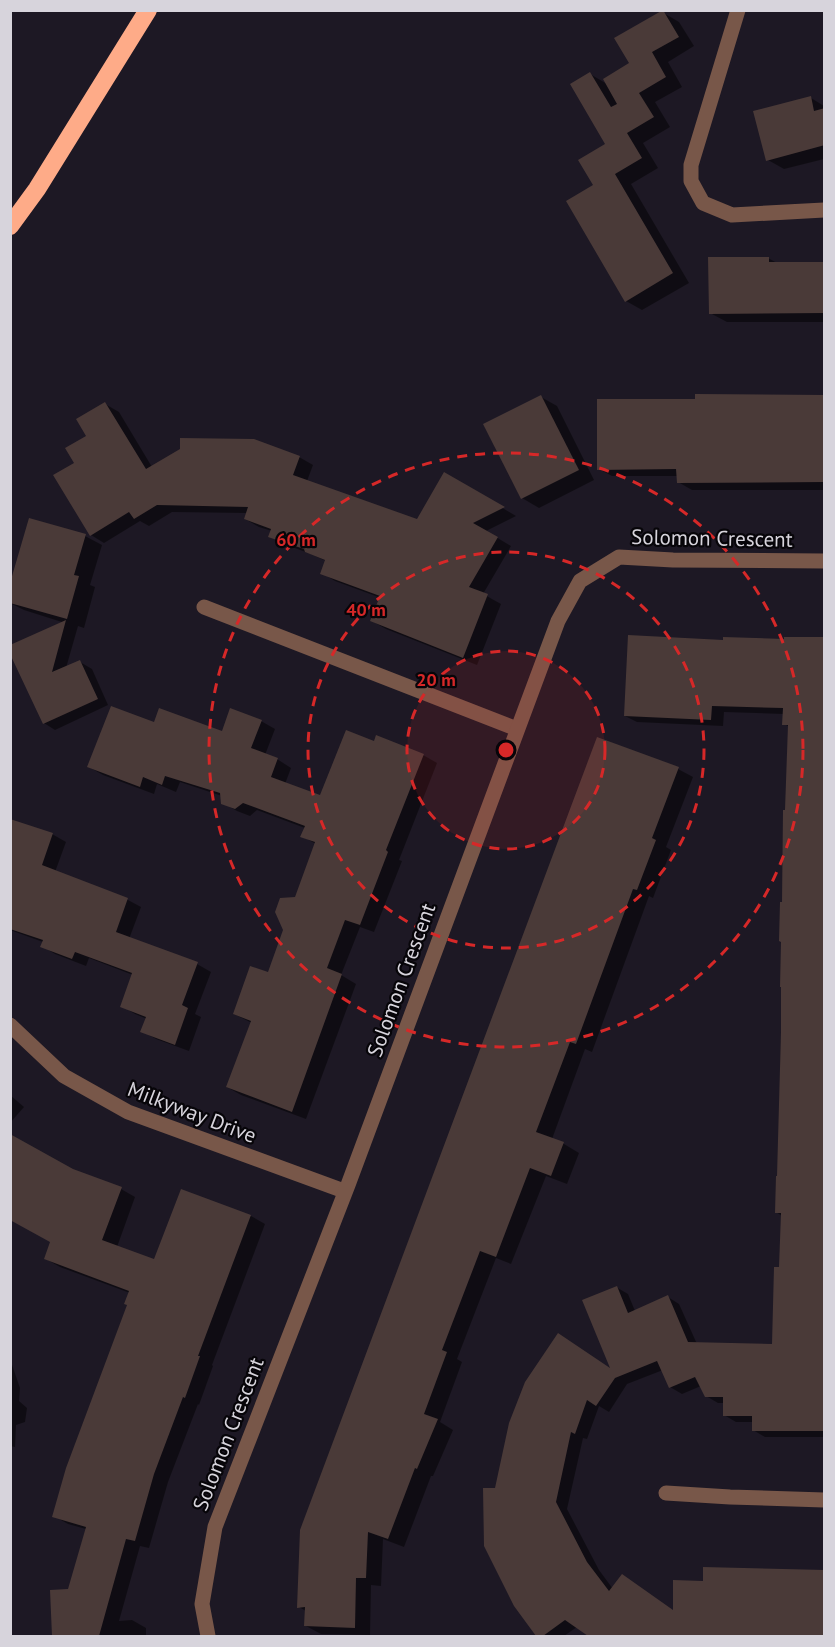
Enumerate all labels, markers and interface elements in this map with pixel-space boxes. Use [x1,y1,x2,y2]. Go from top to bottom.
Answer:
street label: Solomon Crescent [631,523,793,553]
text: 60 m [276,528,316,551]
text: 40 m [346,598,386,621]
text: 20 m [416,668,456,691]
centre of rings [496,740,516,760]
street label: Solomon Crescent [361,899,441,1061]
street label: Milkyway Drive [124,1075,260,1149]
street label: Solomon Crescent [186,1354,270,1514]

